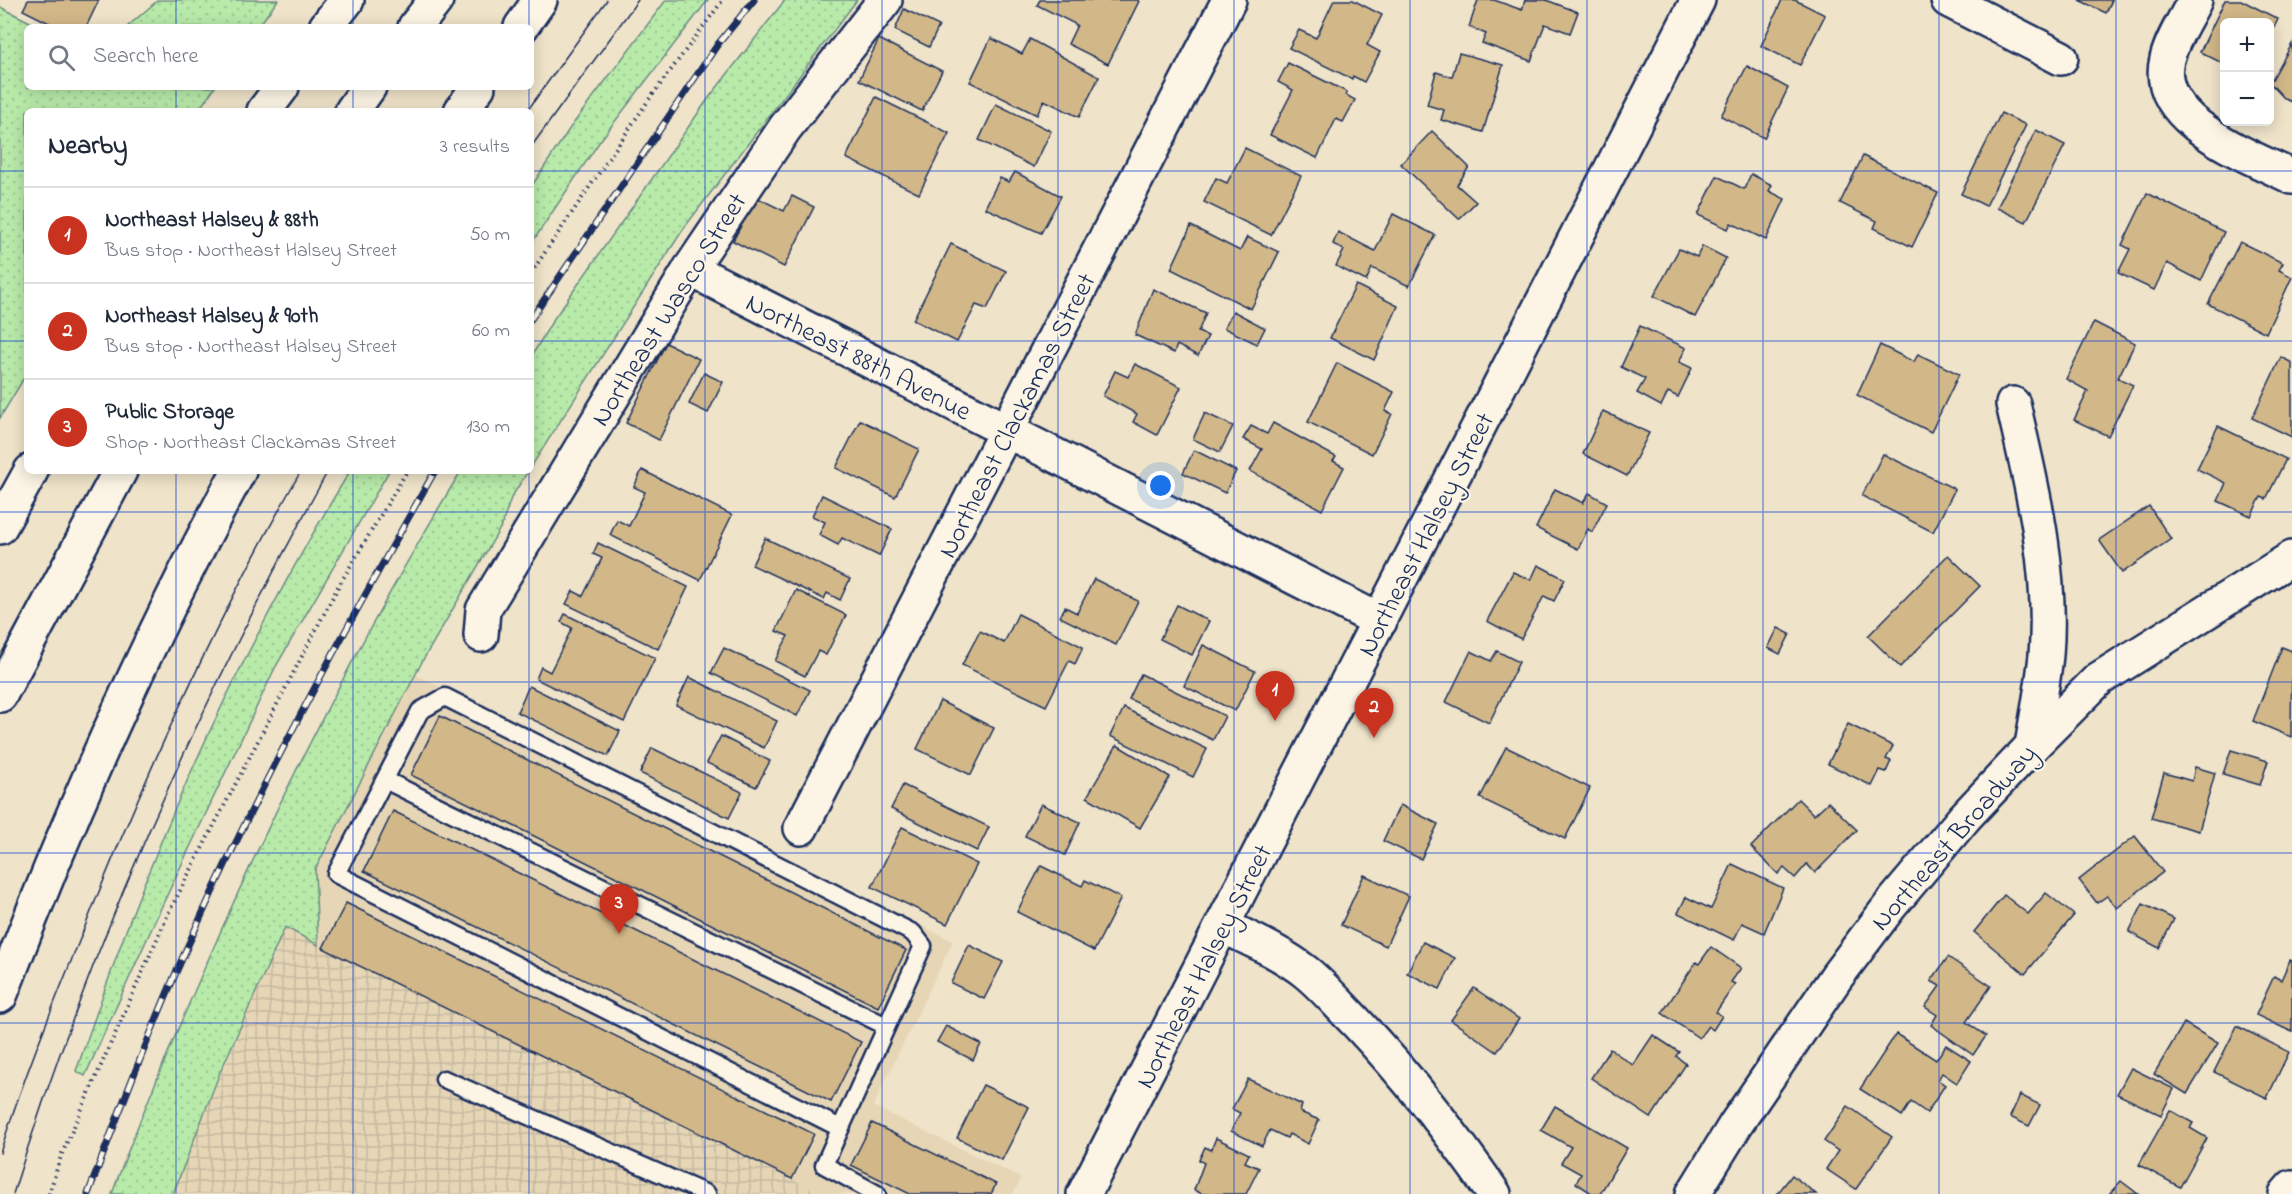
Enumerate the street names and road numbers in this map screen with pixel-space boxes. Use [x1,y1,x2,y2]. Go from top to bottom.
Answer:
street label: Northeast Wasco Street [582,186,758,435]
street label: Northeast Clackamas Street [929,267,1107,565]
street label: Northeast 88th Avenue [738,284,978,432]
street label: Northeast Halsey Street [1349,406,1506,664]
street label: Northeast Broadway [1863,737,2047,941]
street label: Northeast Halsey Street [1127,838,1284,1096]

